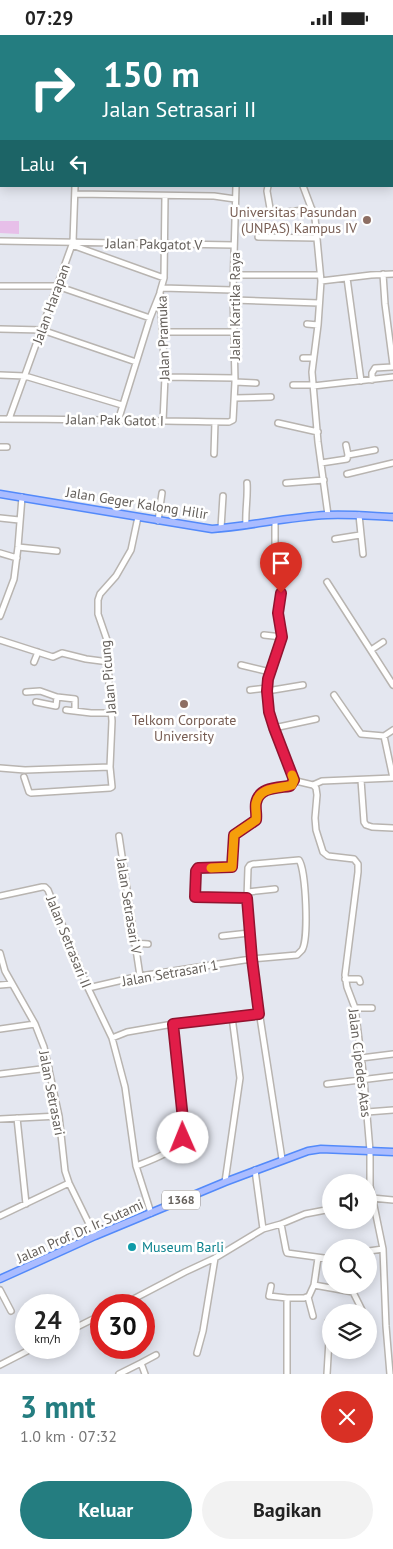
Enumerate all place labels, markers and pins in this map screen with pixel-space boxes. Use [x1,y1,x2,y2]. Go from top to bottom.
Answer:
place label: Universitas Pasundan (UNPAS) Kampus IV [230,203,357,237]
marker: Universitas Pasundan (UNPAS) Kampus IV [361,214,373,226]
pin [260,542,302,593]
marker: Telkom Corporate University [178,698,190,710]
place label: Telkom Corporate University [132,711,236,745]
place label: Museum Barli [142,1238,224,1256]
marker: Museum Barli [126,1241,138,1253]

